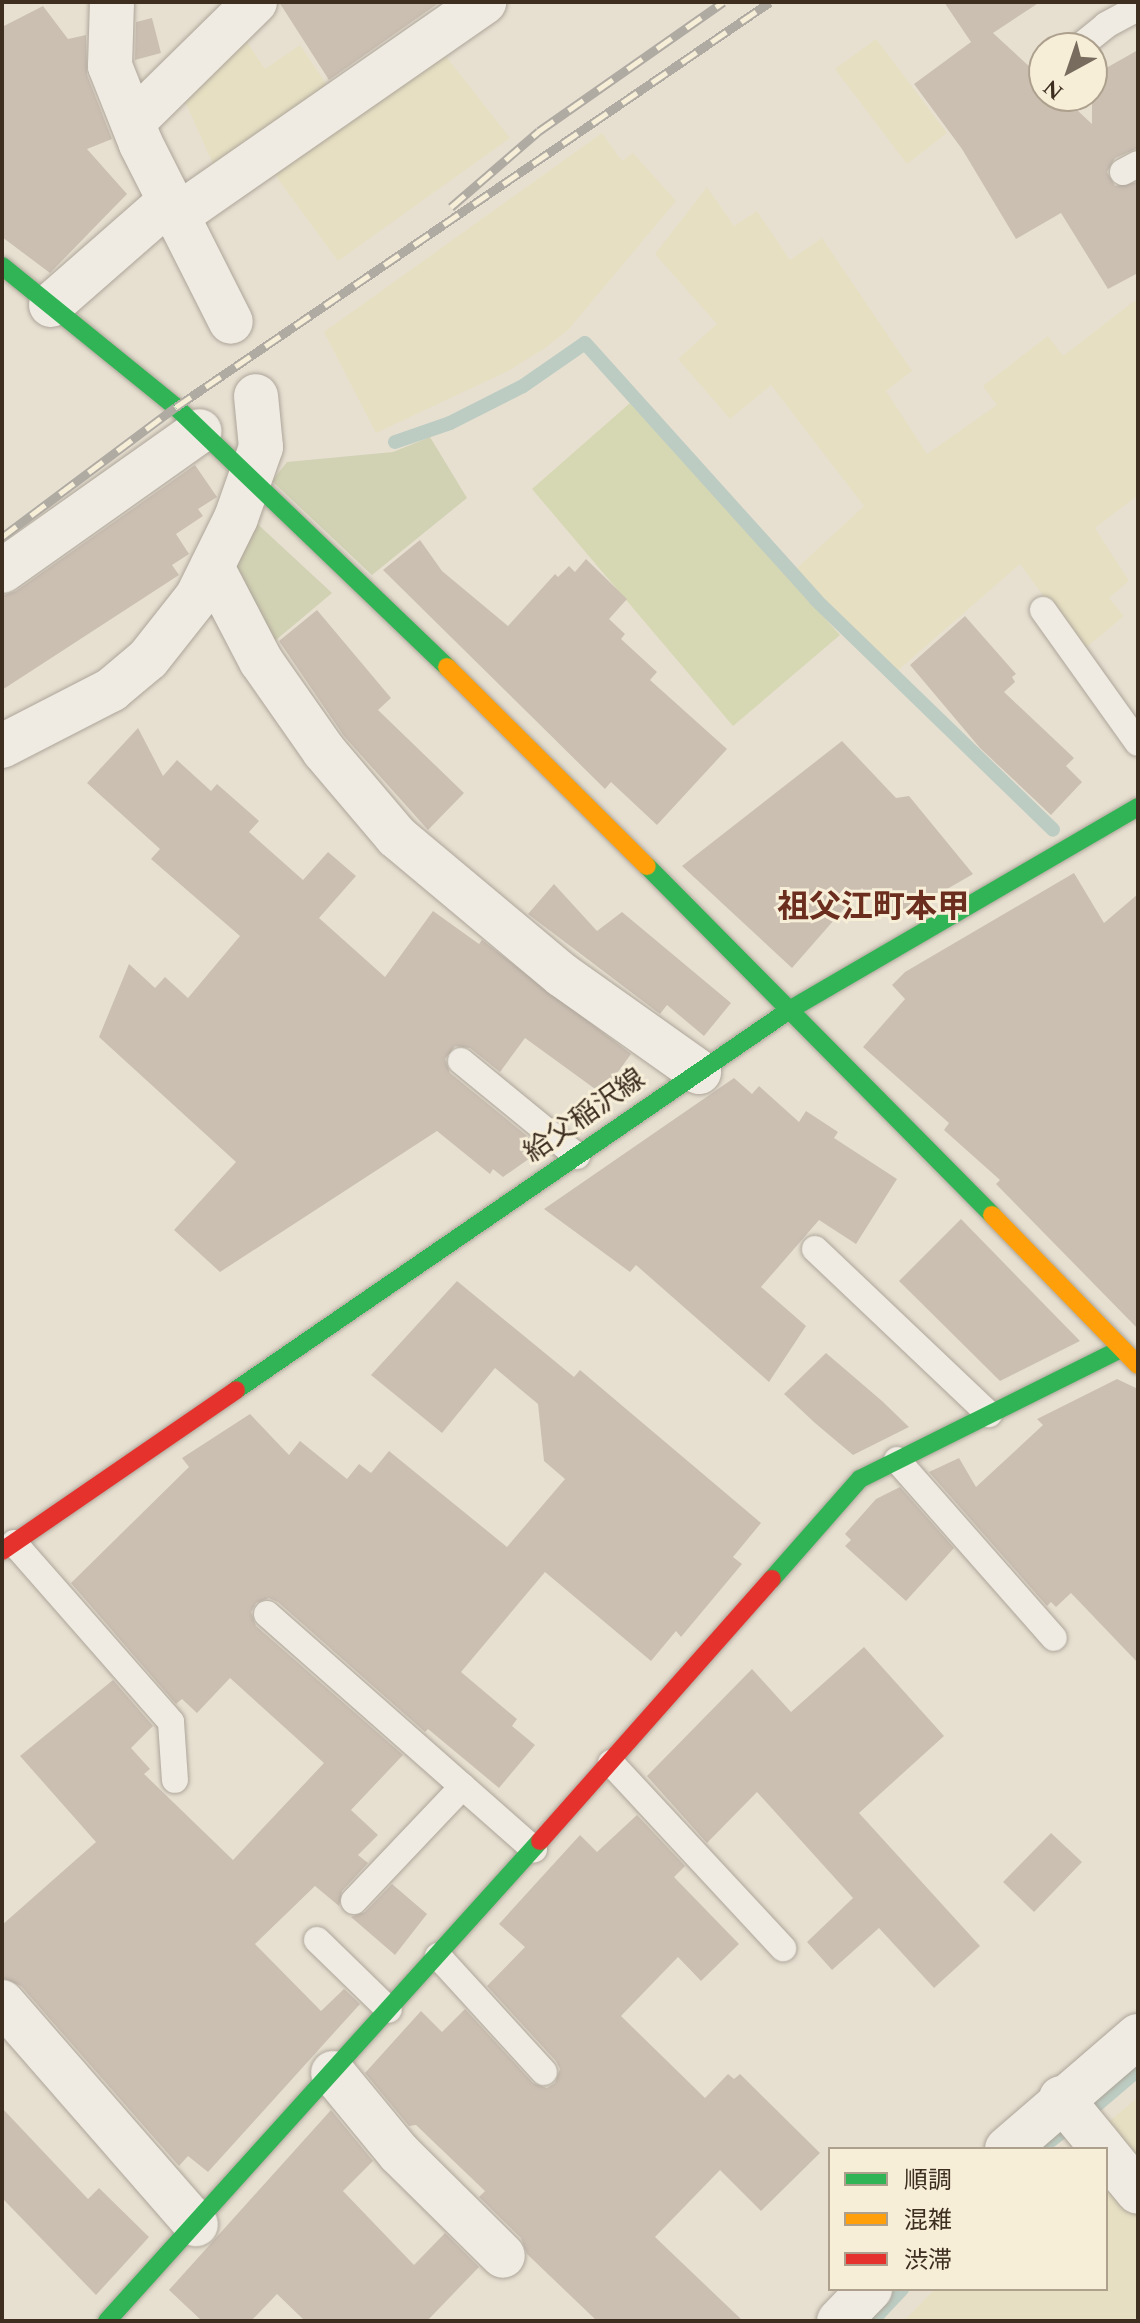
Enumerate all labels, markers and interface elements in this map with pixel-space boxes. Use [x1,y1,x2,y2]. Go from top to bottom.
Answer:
north arrow [1028,32,1108,112]
text: N [1036,71,1071,108]
district label: 祖父江町本甲 [777,889,969,927]
street label: 給父稲沢線 [518,1062,652,1170]
legend [828,2147,1108,2291]
text: 順調 [904,2163,952,2199]
text: 混雑 [904,2203,952,2239]
text: 渋滞 [904,2243,952,2279]

